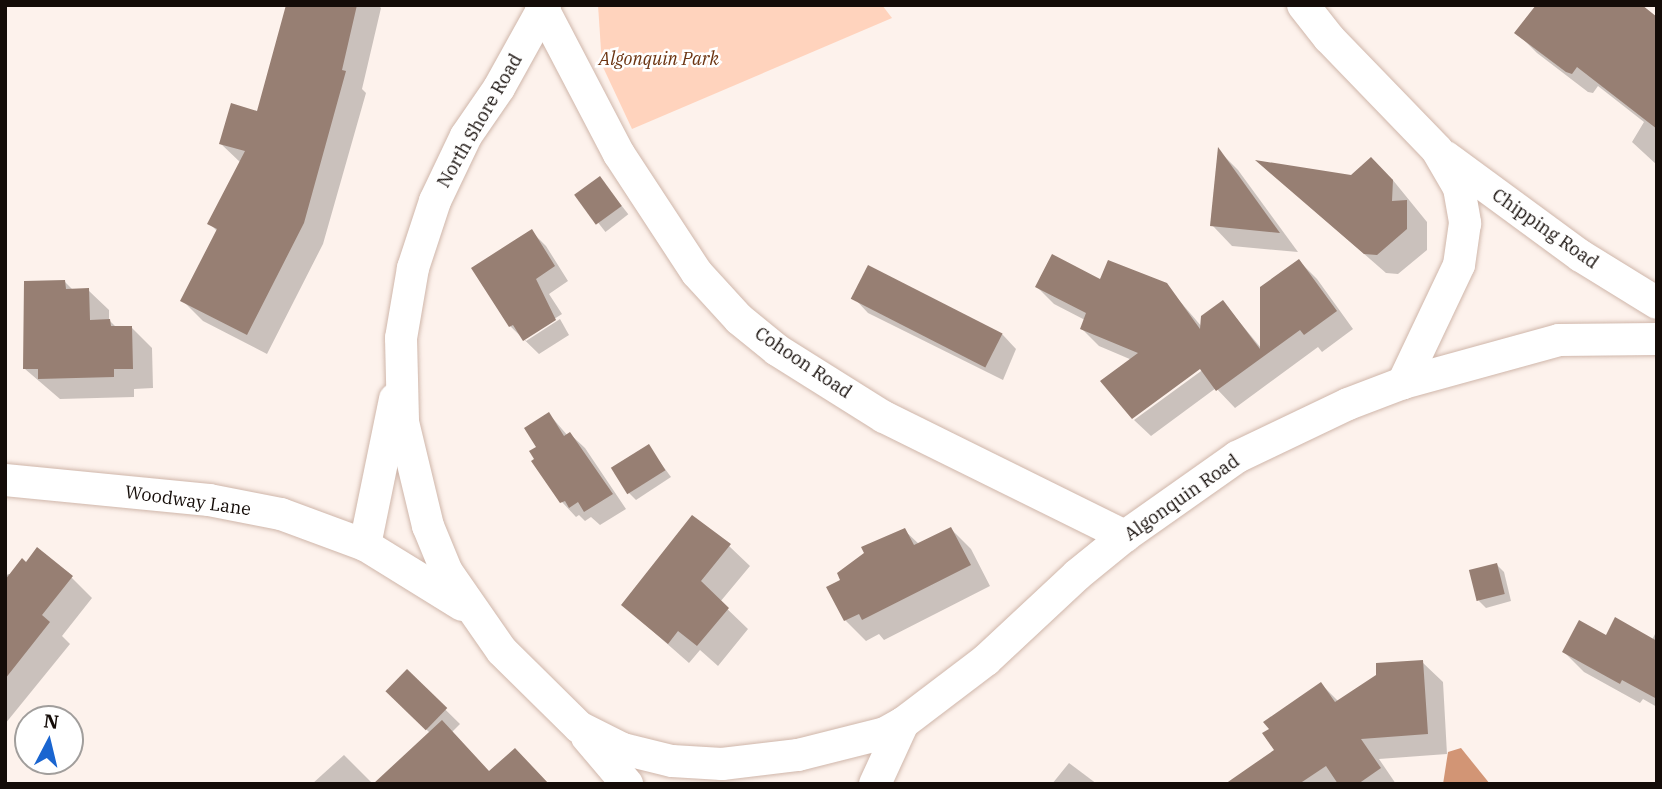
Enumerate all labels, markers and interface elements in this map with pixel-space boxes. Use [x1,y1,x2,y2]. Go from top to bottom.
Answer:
park label: Algonquin Park [599,48,719,70]
street label: North Shore Road [433,50,527,192]
street label: Chipping Road [1488,184,1602,274]
street label: Cohoon Road [751,323,855,403]
street label: Algonquin Road [1120,450,1244,546]
street label: Woodway Lane [124,481,252,521]
north arrow [14,705,84,775]
text: N [42,708,60,734]

